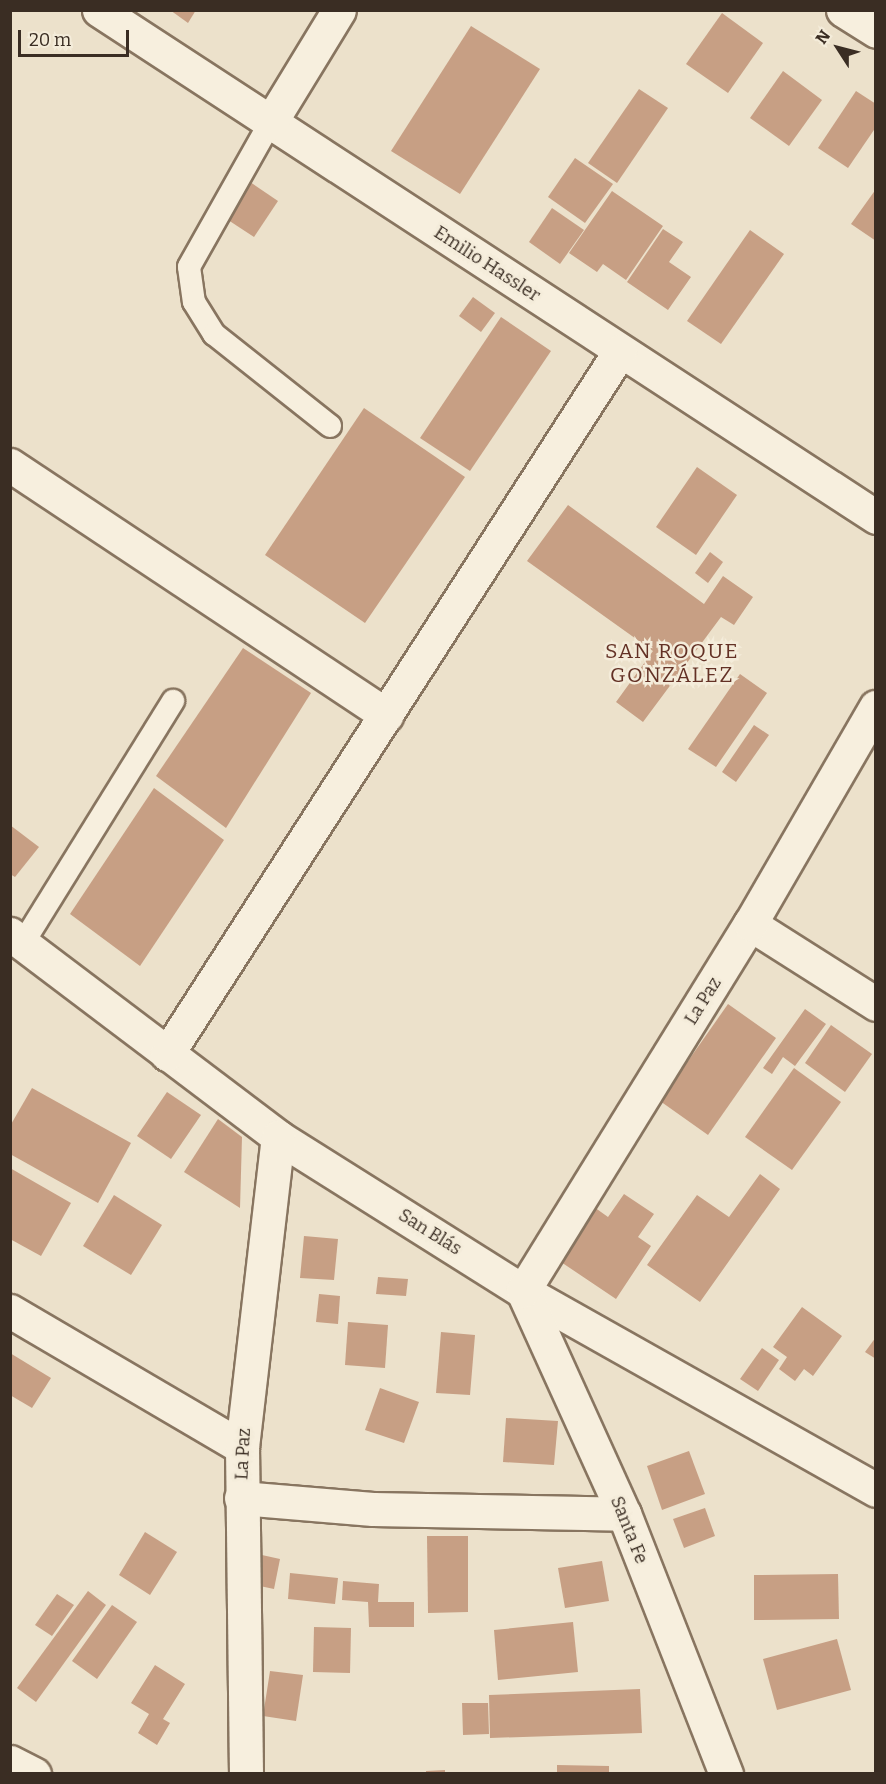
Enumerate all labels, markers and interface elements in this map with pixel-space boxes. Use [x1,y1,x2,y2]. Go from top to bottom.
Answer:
scale bar [21,18,132,56]
north arrow [808,18,868,78]
text: N [812,27,834,48]
text: 20 m [29,29,71,51]
street label: Emilio Hassler [430,222,544,306]
district label: SAN ROQUE GONZÁLEZ [605,638,739,688]
street label: La Paz [680,973,726,1029]
street label: San Blás [395,1204,465,1260]
street label: La Paz [231,1427,255,1481]
street label: Santa Fe [606,1493,652,1567]

